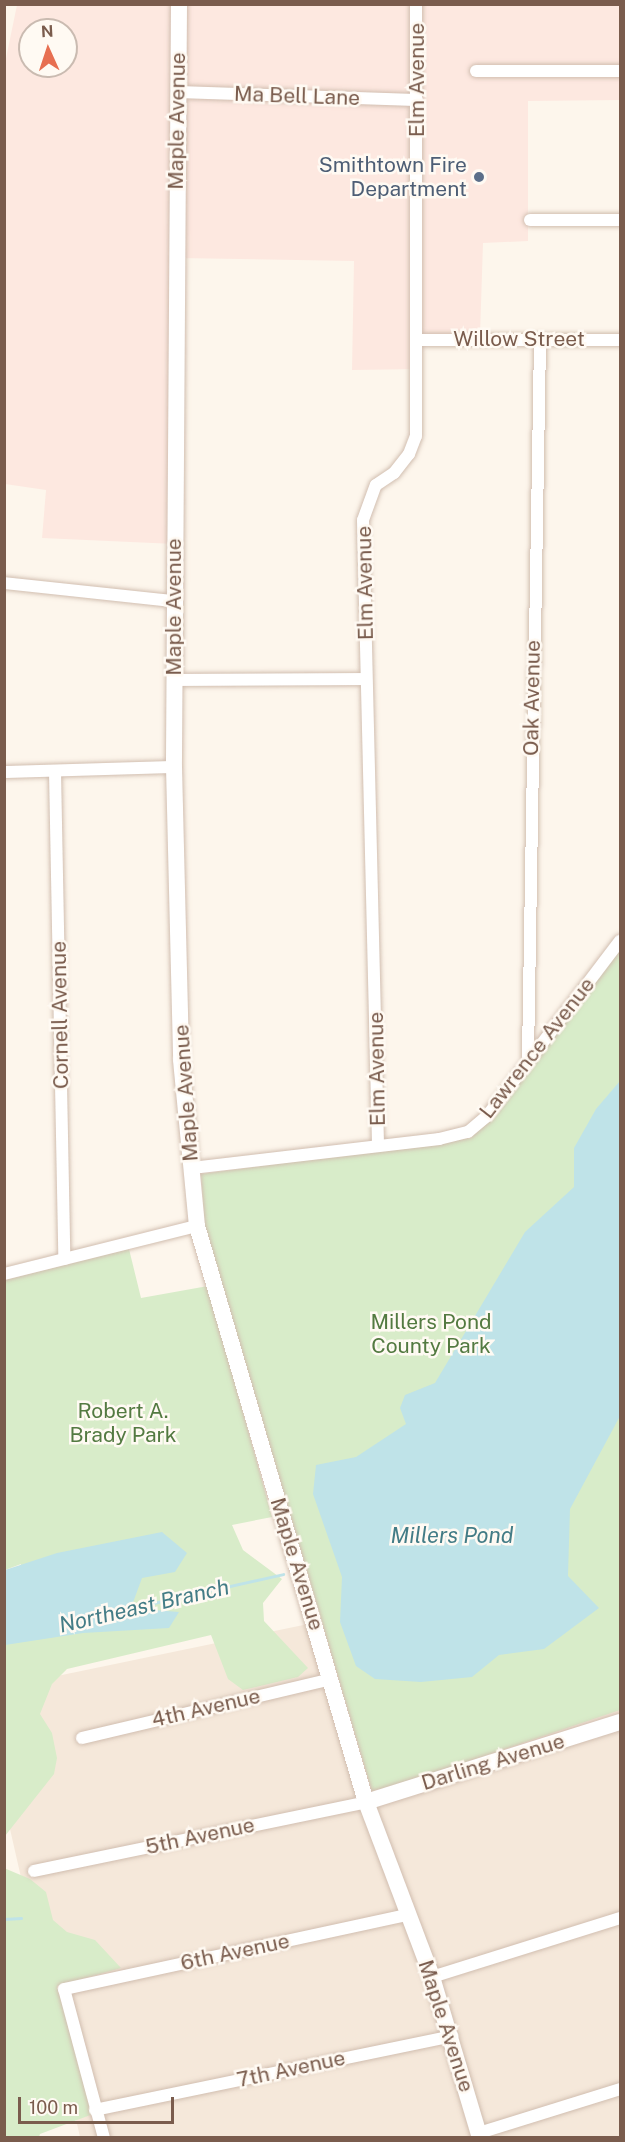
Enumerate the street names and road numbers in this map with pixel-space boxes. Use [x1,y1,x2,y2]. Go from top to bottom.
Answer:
street label: Elm Avenue [404,23,430,137]
street label: Maple Avenue [163,52,191,190]
street label: Ma Bell Lane [233,81,361,111]
street label: Willow Street [453,326,585,352]
street label: Elm Avenue [351,526,379,640]
street label: Maple Avenue [161,538,187,676]
street label: Oak Avenue [518,640,546,756]
street label: Cornell Avenue [46,941,74,1089]
street label: Lawrence Avenue [474,972,600,1124]
street label: Elm Avenue [363,1012,391,1126]
street label: Maple Avenue [169,1023,203,1163]
street label: Maple Avenue [265,1495,329,1633]
street label: 4th Avenue [149,1683,263,1733]
street label: Darling Avenue [418,1728,568,1796]
street label: 5th Avenue [143,1812,257,1860]
street label: 6th Avenue [178,1928,292,1976]
street label: Maple Avenue [413,1957,479,2095]
street label: 7th Avenue [235,2045,347,2093]

